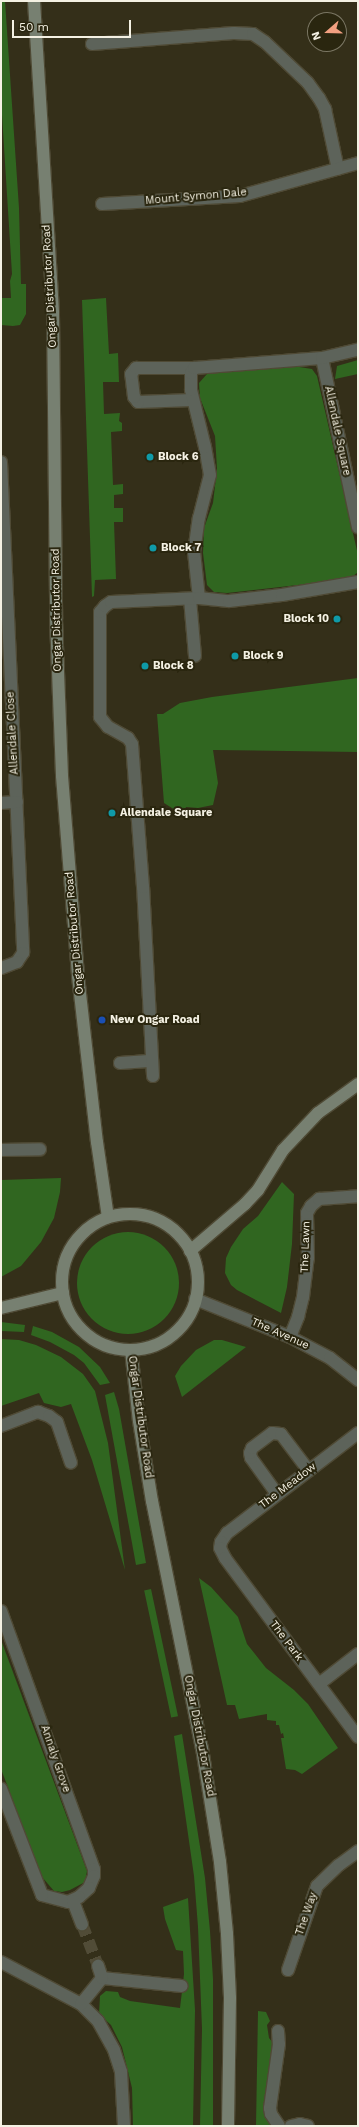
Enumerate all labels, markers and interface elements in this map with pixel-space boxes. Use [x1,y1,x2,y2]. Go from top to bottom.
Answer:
scale bar [14,12,133,38]
north arrow [307,12,347,52]
text: 50 m [19,20,49,34]
text: N [309,30,324,42]
street label: Mount Symon Dale [145,186,247,208]
street label: Ongar Distributor Road [40,224,60,348]
street label: Allendale Square [321,385,353,477]
place label: Block 6 [158,450,199,464]
marker: Block 6 [145,452,155,462]
place label: Block 7 [161,541,202,555]
marker: Block 7 [148,543,158,553]
street label: Ongar Distributor Road [49,548,65,672]
place label: Block 10 [283,612,329,626]
marker: Block 10 [332,614,342,624]
place label: Block 9 [243,649,284,663]
marker: Block 9 [230,651,240,661]
place label: Block 8 [153,659,194,673]
marker: Block 8 [140,661,150,671]
street label: Allendale Close [4,691,22,775]
place label: Allendale Square [120,806,212,820]
marker: Allendale Square [107,808,117,818]
street label: Ongar Distributor Road [63,871,87,995]
place label: New Ongar Road [110,1013,200,1027]
marker: New Ongar Road [97,1015,107,1025]
street label: The Lawn [298,1221,314,1273]
street label: The Avenue [249,1315,311,1353]
street label: Ongar Distributor Road [125,1355,155,1479]
street label: The Meadow [257,1460,319,1512]
street label: The Park [267,1618,305,1664]
street label: Ongar Distributor Road [181,1674,217,1798]
street label: Annaly Grove [37,1723,73,1795]
street label: The Way [293,1891,321,1937]

